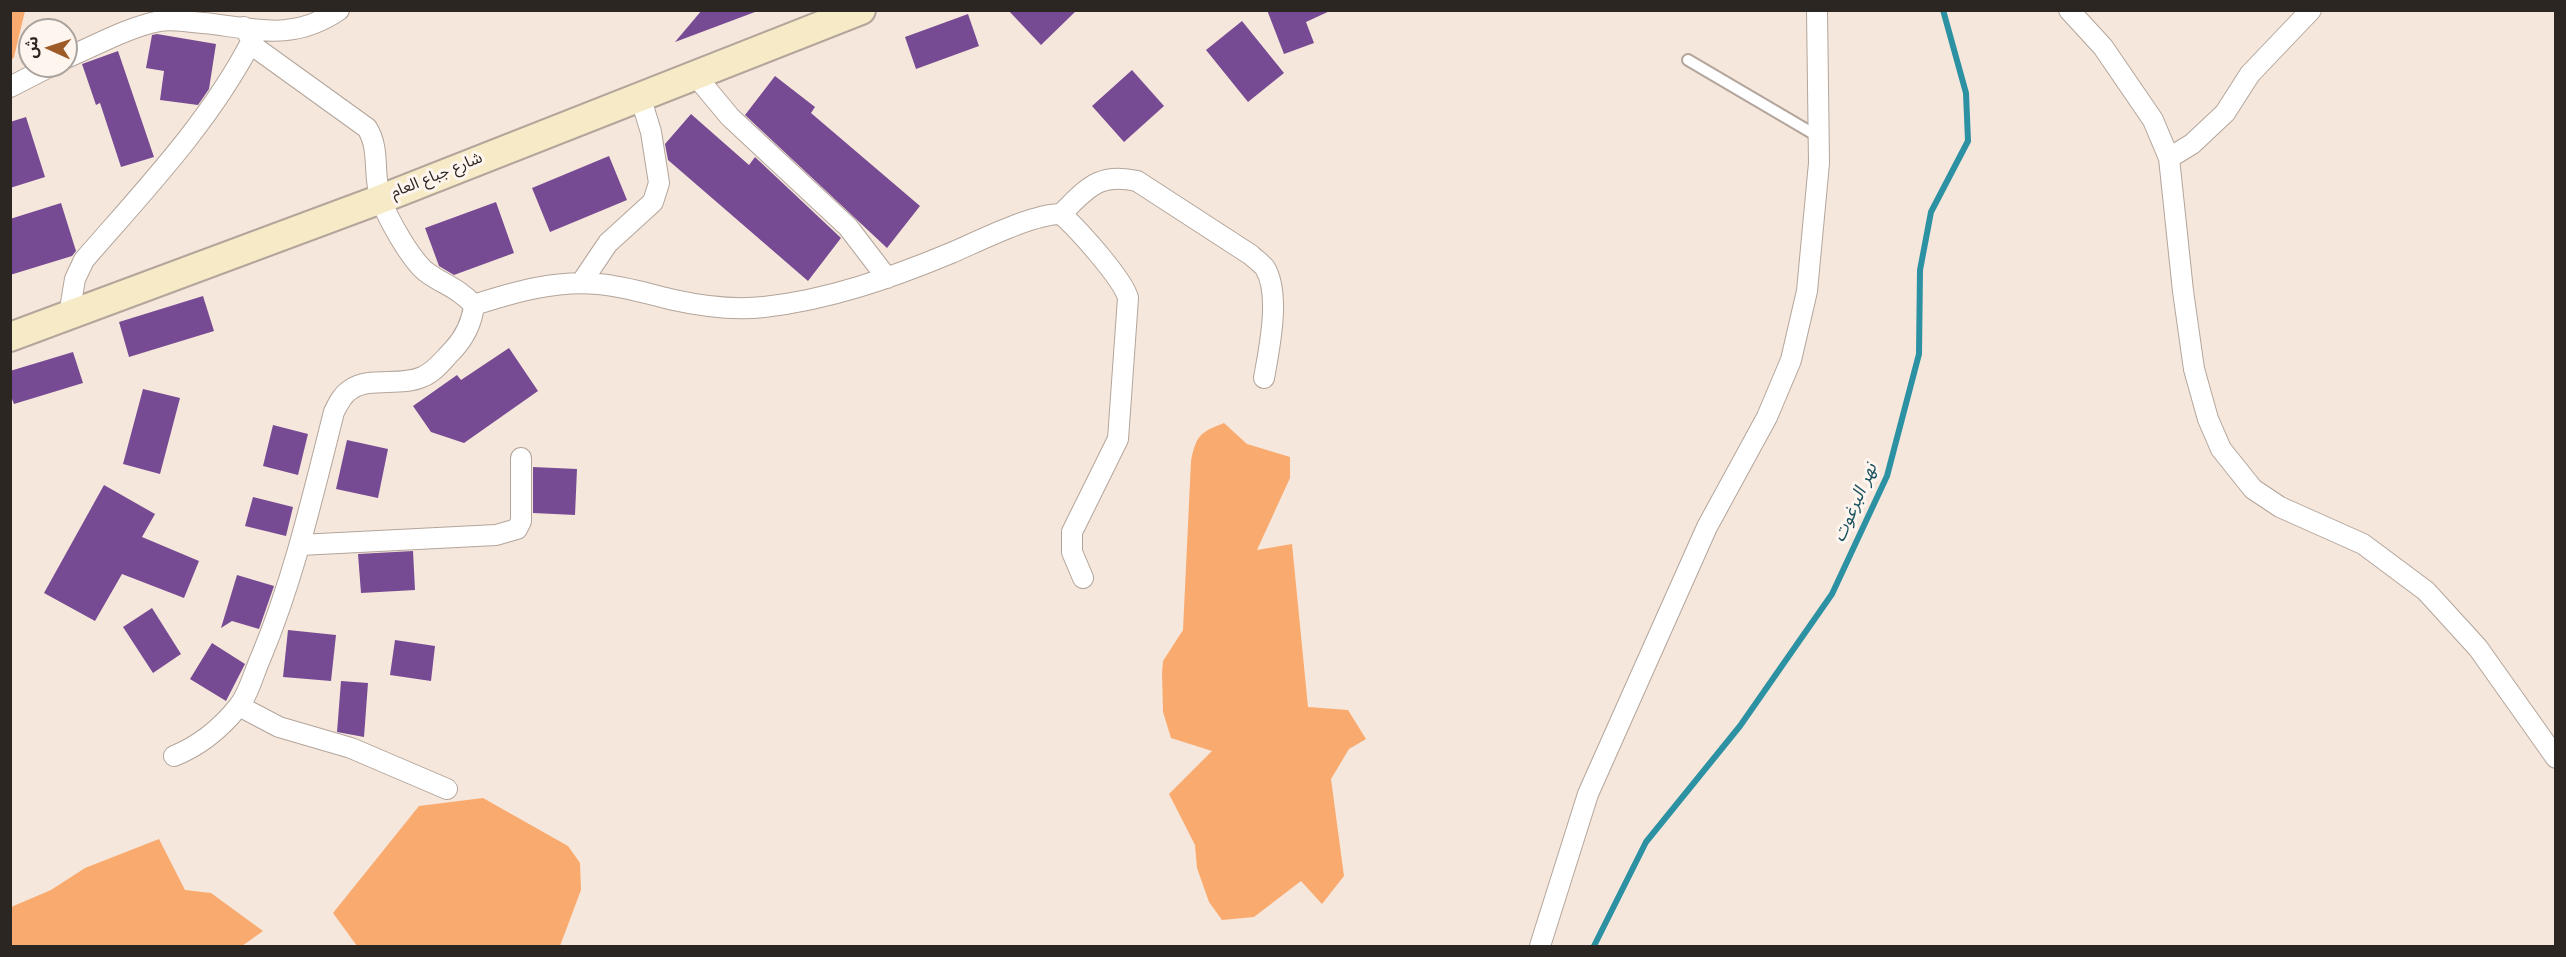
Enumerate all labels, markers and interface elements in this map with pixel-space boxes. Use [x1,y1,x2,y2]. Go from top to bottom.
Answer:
north arrow [18,18,78,78]
text: ش [19,36,44,59]
street label: شارع جباع العام [388,149,486,203]
water label: نهر البرغوت [1829,460,1883,546]

